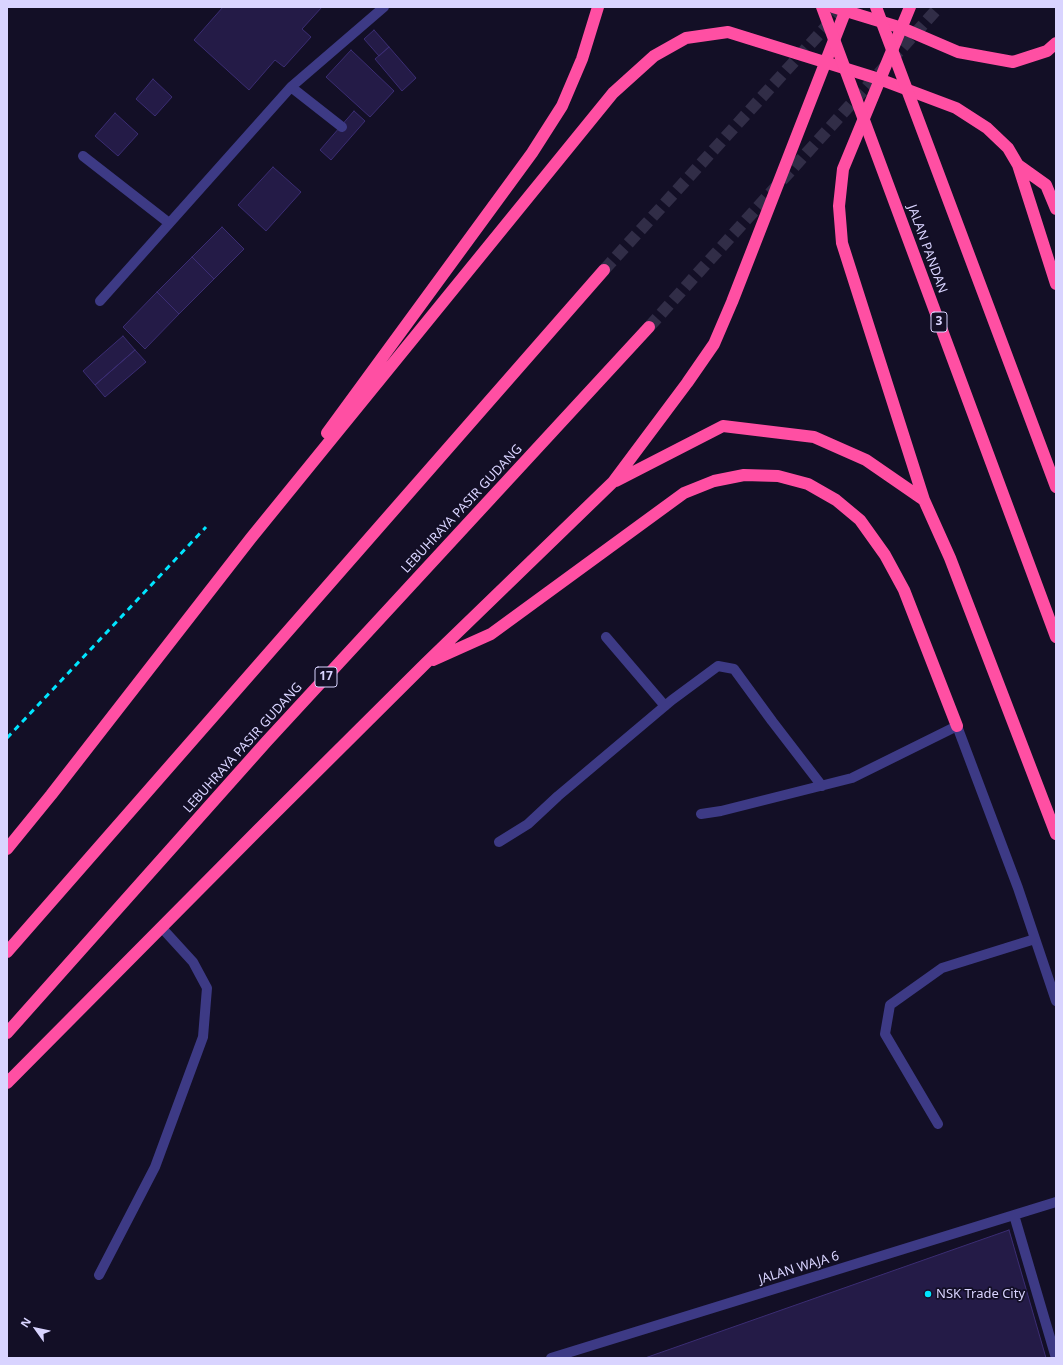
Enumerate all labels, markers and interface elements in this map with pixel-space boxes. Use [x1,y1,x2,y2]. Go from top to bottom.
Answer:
street label: JALAN PANDAN [904,203,950,295]
road number: 3 [931,312,947,332]
street label: LEBUHRAYA PASIR GUDANG [398,442,526,576]
road number: 17 [315,667,337,687]
street label: LEBUHRAYA PASIR GUDANG [180,680,306,816]
street label: JALAN WAJA 6 [757,1248,841,1288]
place label: NSK Trade City [936,1286,1025,1302]
marker: NSK Trade City [923,1289,933,1299]
north arrow [16,1309,56,1349]
text: N [17,1314,34,1330]

